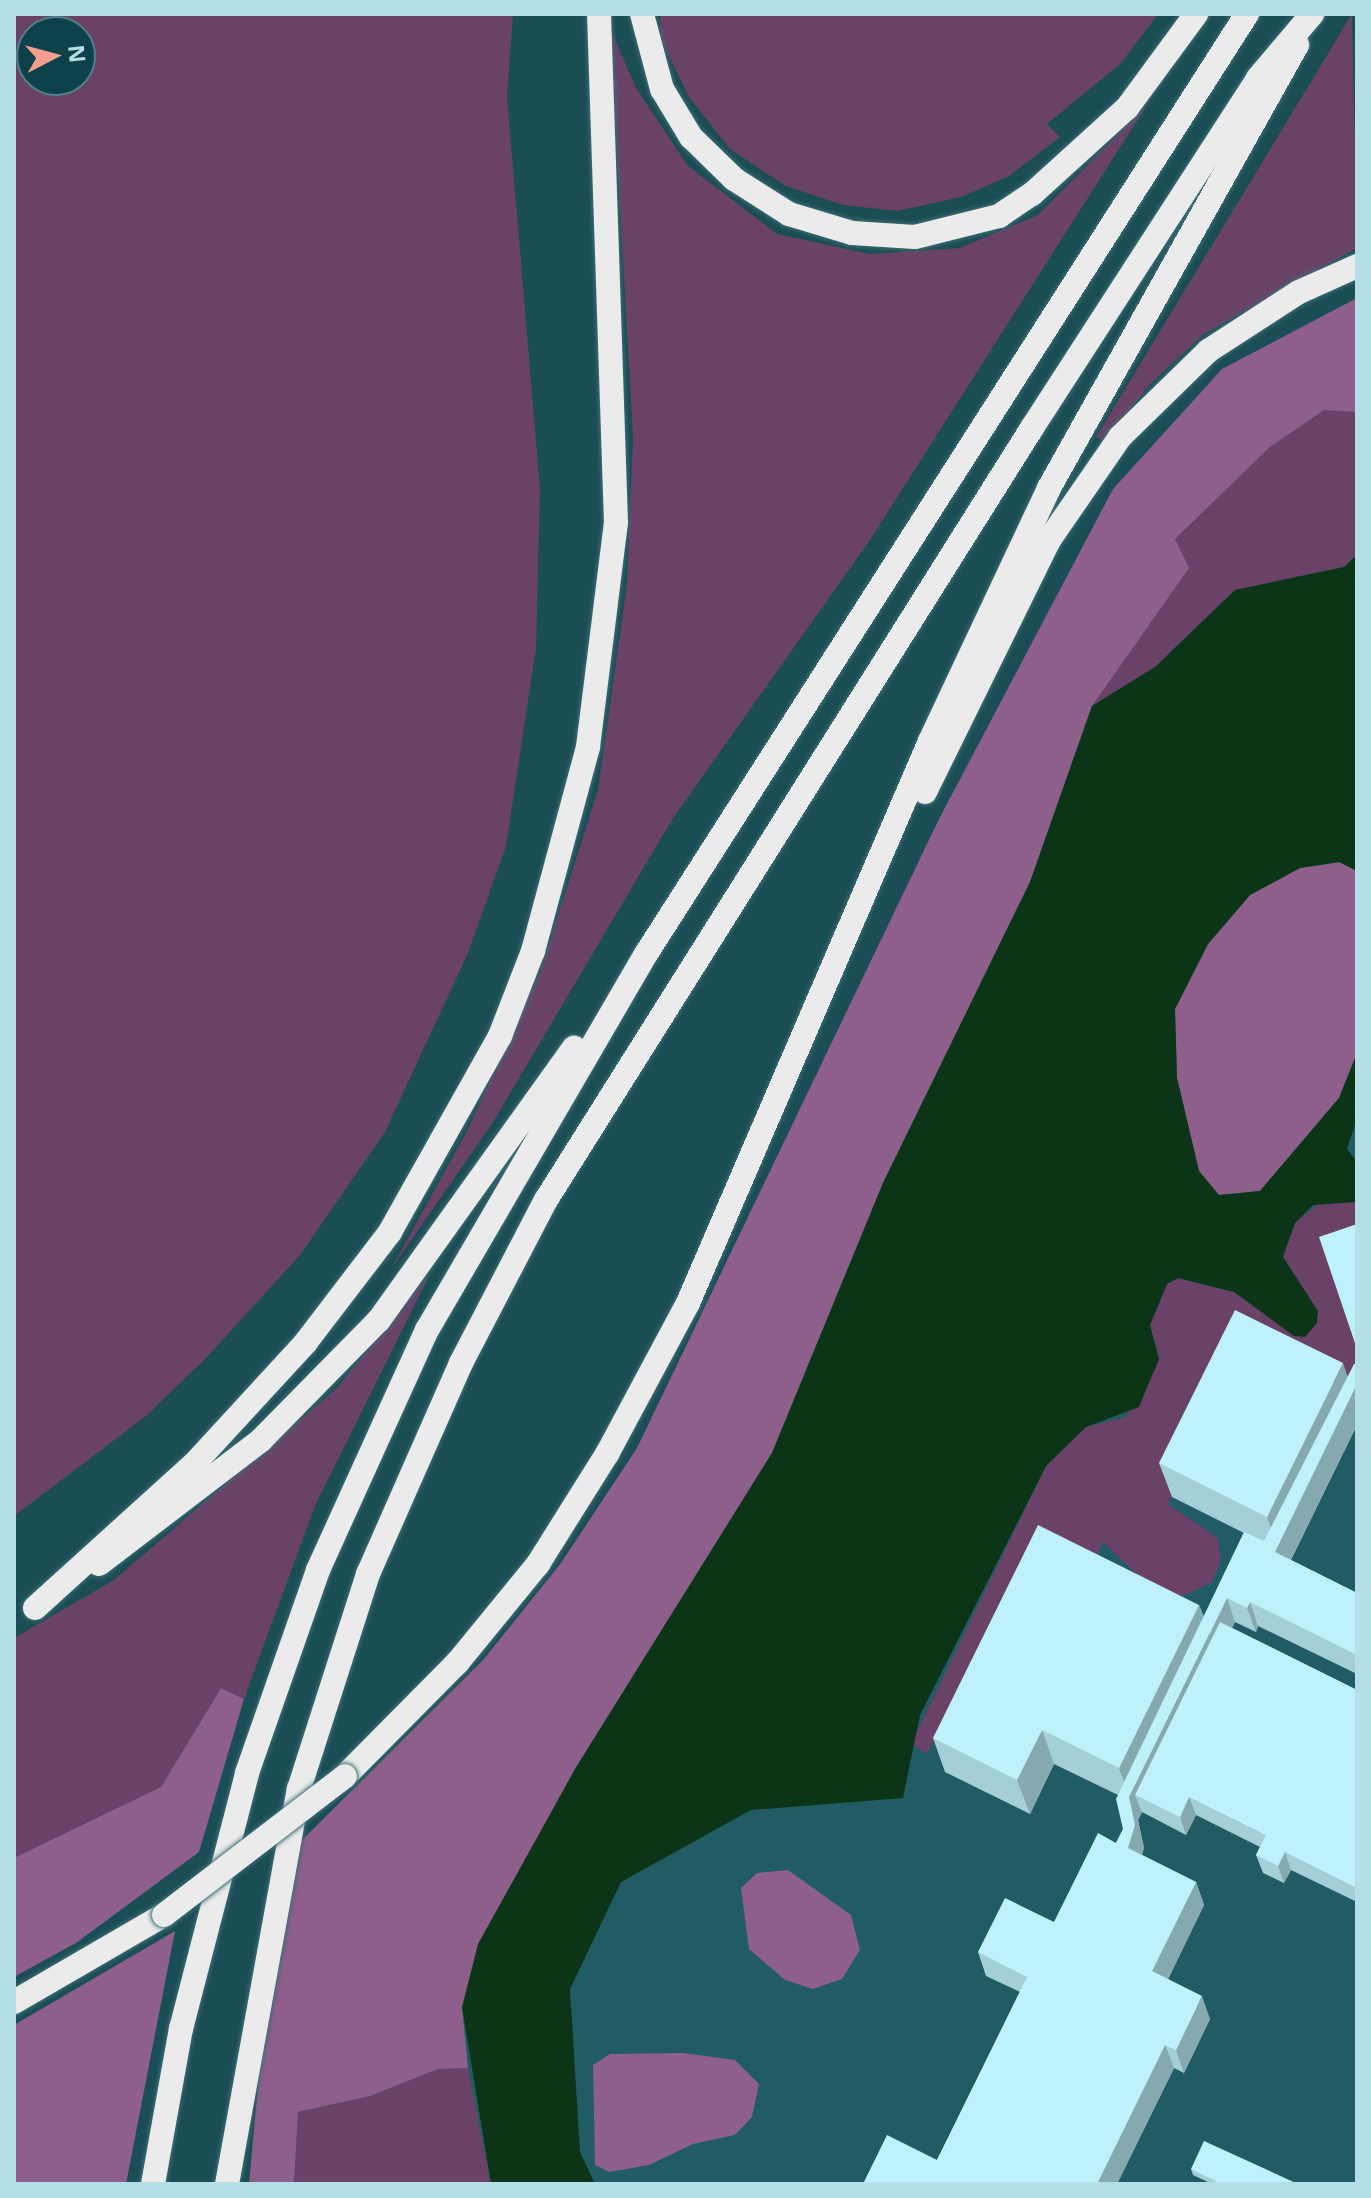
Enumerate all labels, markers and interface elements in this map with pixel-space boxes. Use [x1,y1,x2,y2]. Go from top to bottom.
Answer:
north arrow [16,16,96,96]
text: N [62,43,94,64]

